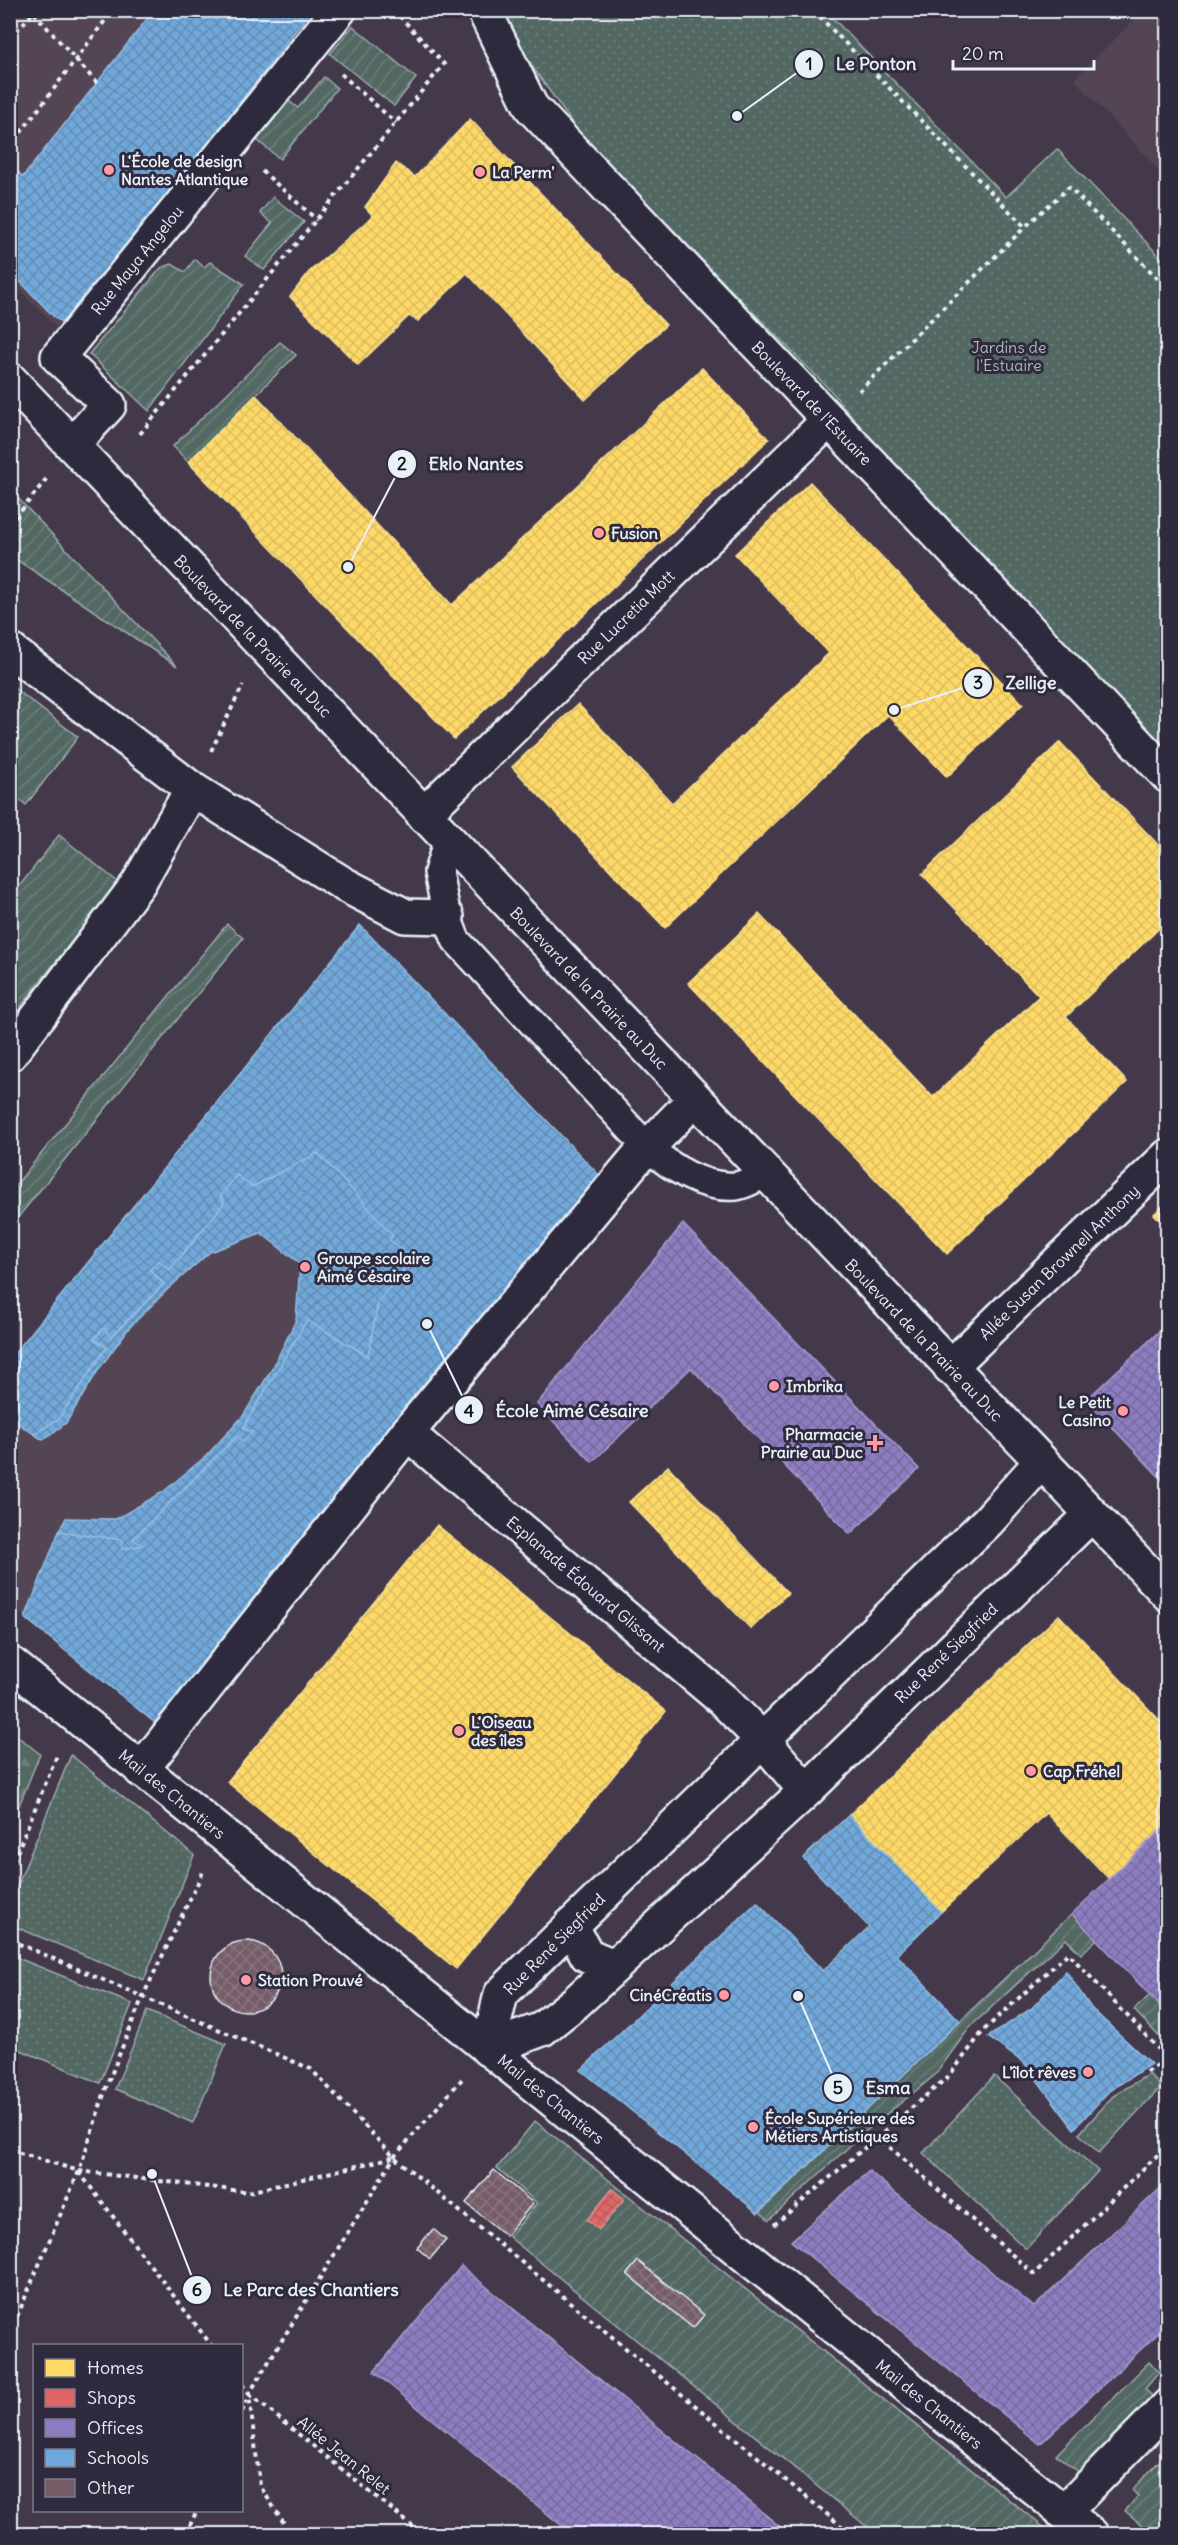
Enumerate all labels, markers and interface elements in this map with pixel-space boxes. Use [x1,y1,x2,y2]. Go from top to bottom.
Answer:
scale bar [953,33,1094,71]
text: 20 m [962,42,1004,65]
callout: Le Ponton [794,46,928,82]
text: 1 [805,52,813,75]
text: Le Ponton [836,52,917,75]
place label: L'École de design Nantes Atlantique [121,151,249,190]
place label: La Perm' [492,162,555,182]
marker: L'École de design Nantes Atlantique [102,163,116,177]
marker: La Perm' [473,165,487,179]
street label: Rue Maya Angelou [87,201,187,319]
street label: Boulevard de l'Estuaire [748,337,876,469]
park label: Jardins de l'Estuaire [972,337,1046,375]
callout: Eklo Nantes [387,446,535,482]
text: 2 [397,452,407,475]
text: Eklo Nantes [429,452,523,475]
place label: Fusion [611,523,658,543]
marker: Fusion [592,526,606,540]
street label: Boulevard de la Prairie au Duc [170,551,336,721]
street label: Rue Lucretia Mott [573,565,679,668]
callout: Zellige [963,665,1068,701]
text: 3 [973,671,983,694]
text: Zellige [1005,671,1057,694]
street label: Boulevard de la Prairie au Duc [506,903,672,1073]
street label: Allée Susan Brownell Anthony [975,1180,1143,1344]
place label: Groupe scolaire Aimé Césaire [317,1248,430,1286]
street label: Boulevard de la Prairie au Duc [841,1255,1007,1425]
marker: Groupe scolaire Aimé Césaire [298,1260,312,1274]
place label: Imbrika [786,1376,843,1396]
marker: Imbrika [767,1379,781,1393]
callout: École Aimé Césaire [454,1392,661,1428]
place label: Le Petit Casino [1058,1392,1112,1430]
text: 4 [464,1399,475,1422]
text: École Aimé Césaire [496,1399,649,1422]
marker: Le Petit Casino [1116,1404,1130,1418]
place label: Pharmacie Prairie au Duc [761,1424,863,1462]
marker: Pharmacie Prairie au Duc [868,1436,882,1450]
street label: Esplanade Édouard Glissant [503,1512,670,1657]
street label: Rue René Siegfried [890,1599,1002,1707]
place label: L'Oiseau des îles [471,1712,532,1750]
marker: L'Oiseau des îles [452,1724,466,1738]
street label: Mail des Chantiers [115,1745,229,1843]
place label: Cap Fréhel [1043,1761,1120,1782]
marker: Cap Fréhel [1024,1764,1038,1778]
street label: Rue René Siegfried [499,1889,609,1999]
place label: Station Prouvé [258,1970,363,1990]
marker: Station Prouvé [239,1973,253,1987]
place label: CinéCréatis [630,1985,712,2005]
marker: CinéCréatis [717,1988,731,2002]
street label: Mail des Chantiers [494,2050,608,2148]
place label: L'îlot rêves [1002,2062,1076,2082]
marker: L'îlot rêves [1081,2065,1095,2079]
callout: Esma [823,2070,922,2106]
text: 5 [833,2076,843,2099]
text: Esma [866,2076,910,2099]
place label: École Supérieure des Métiers Artistiques [765,2108,915,2147]
marker: École Supérieure des Métiers Artistiques [746,2120,760,2134]
callout: Le Parc des Chantiers [182,2272,411,2308]
text: 6 [192,2278,202,2301]
text: Le Parc des Chantiers [223,2278,399,2301]
legend [33,2344,243,2512]
street label: Mail des Chantiers [872,2355,986,2453]
text: Homes [87,2356,144,2379]
text: Shops [87,2386,136,2409]
street label: Allée Jean Relet [294,2412,395,2499]
text: Offices [87,2416,143,2439]
text: Schools [87,2446,149,2469]
text: Other [87,2476,135,2499]

